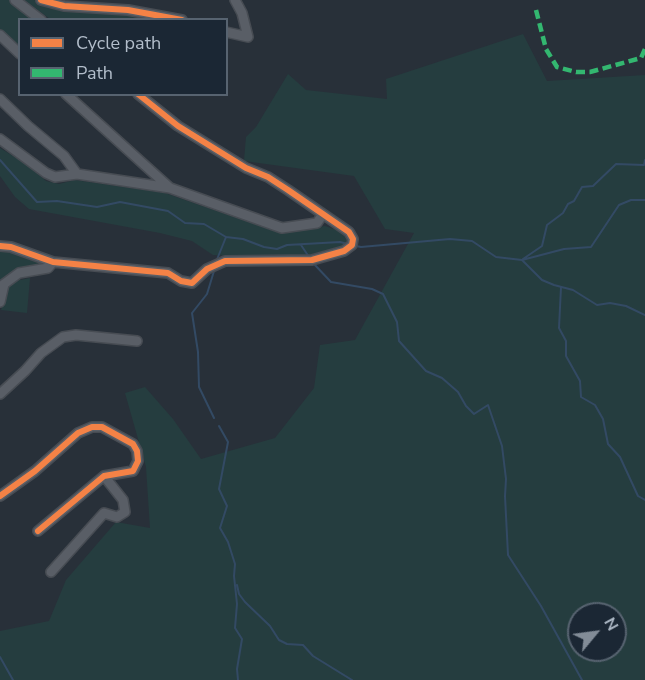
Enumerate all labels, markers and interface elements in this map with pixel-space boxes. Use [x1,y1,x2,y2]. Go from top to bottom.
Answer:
legend [18,18,228,96]
text: Cycle path [76,31,161,55]
text: Path [76,61,113,85]
north arrow [567,602,627,662]
text: N [598,614,624,635]

